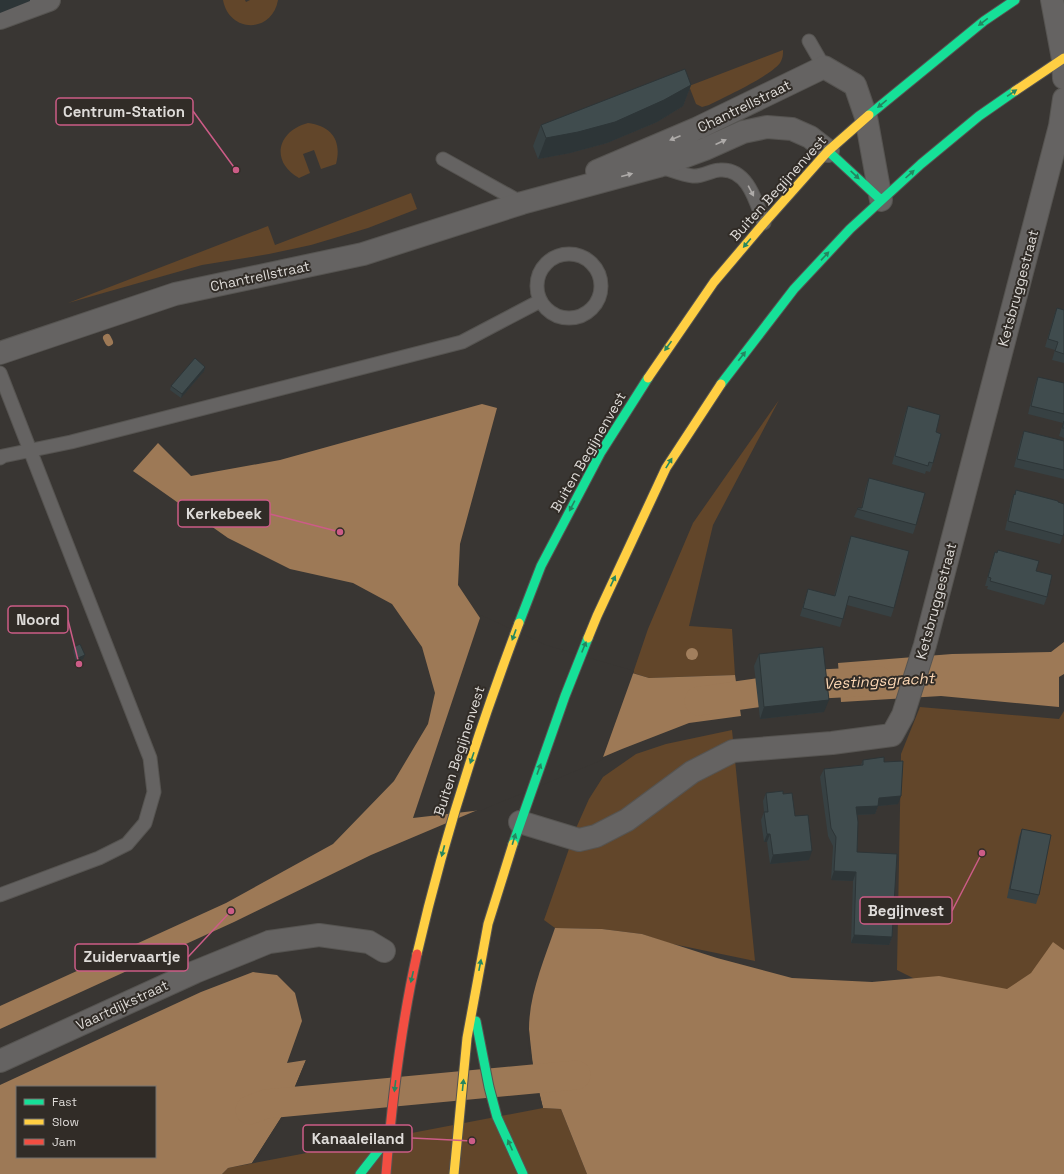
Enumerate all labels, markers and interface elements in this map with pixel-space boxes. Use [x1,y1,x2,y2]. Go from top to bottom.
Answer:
one-way arrow [978,18,988,26]
street label: Chantrellstraat [694,76,794,136]
one-way arrow [1007,89,1018,97]
callout: Centrum-Station [56,98,193,125]
one-way arrow [876,99,887,108]
text: Centrum-Station [63,102,185,121]
street label: Buiten Begijnenvest [726,132,830,244]
one-way arrow [670,135,681,141]
one-way arrow [716,139,727,145]
one-way arrow [905,169,915,178]
one-way arrow [850,170,860,180]
one-way arrow [621,171,633,177]
one-way arrow [747,185,754,197]
street label: Ketsbruggestraat [994,228,1042,348]
one-way arrow [742,238,751,248]
one-way arrow [820,251,829,261]
street label: Chantrellstraat [209,257,311,295]
one-way arrow [664,341,672,352]
one-way arrow [737,350,746,361]
street label: Buiten Begijnenvest [546,389,630,515]
one-way arrow [665,458,673,469]
callout: Kerkebeek [178,500,270,527]
one-way arrow [569,500,576,512]
text: Kerkebeek [186,504,262,523]
street label: Ketsbruggestraat [912,541,960,661]
one-way arrow [610,575,616,586]
callout: Noord [8,606,68,633]
text: Noord [16,610,60,629]
one-way arrow [511,630,517,642]
one-way arrow [582,641,588,653]
water label: Vestingsgracht [823,668,937,693]
street label: Buiten Begijnenvest [429,684,489,818]
one-way arrow [468,753,474,765]
one-way arrow [536,763,542,775]
one-way arrow [511,833,517,845]
one-way arrow [439,845,445,858]
callout: Begijnvest [860,897,952,924]
text: Begijnvest [868,901,944,920]
callout: Zuidervaartje [75,944,188,971]
text: Zuidervaartje [84,947,181,966]
one-way arrow [478,959,484,971]
one-way arrow [408,971,414,984]
street label: Vaartdijkstraat [73,976,171,1034]
one-way arrow [459,1079,466,1091]
one-way arrow [392,1080,398,1092]
legend [16,1086,156,1158]
text: Fast [52,1094,77,1110]
text: Slow [52,1114,79,1130]
callout: Kanaaleiland [303,1125,412,1152]
text: Kanaaleiland [312,1129,404,1148]
text: Jam [52,1134,76,1150]
one-way arrow [507,1140,513,1151]

